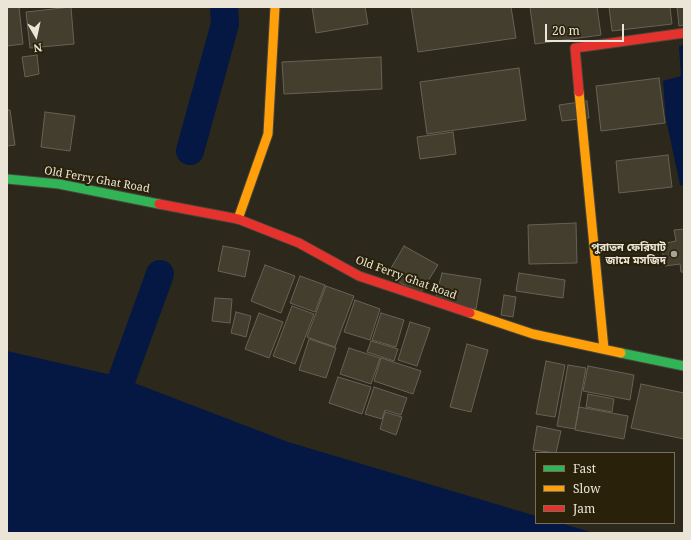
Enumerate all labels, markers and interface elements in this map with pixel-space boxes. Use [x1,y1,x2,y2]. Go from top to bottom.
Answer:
north arrow [16,16,56,56]
scale bar [547,16,626,42]
text: 20 m [552,22,580,39]
text: N [33,40,43,56]
street label: Old Ferry Ghat Road [43,164,151,196]
place label: পুরাতন ফেরিঘাট জামে মসজিদ [591,241,666,267]
marker: পুরাতন ফেরিঘাট জামে মসজিদ [669,249,679,259]
street label: Old Ferry Ghat Road [354,254,458,302]
legend [535,452,675,524]
text: Fast [573,460,596,477]
text: Slow [573,480,601,497]
text: Jam [573,500,595,517]

